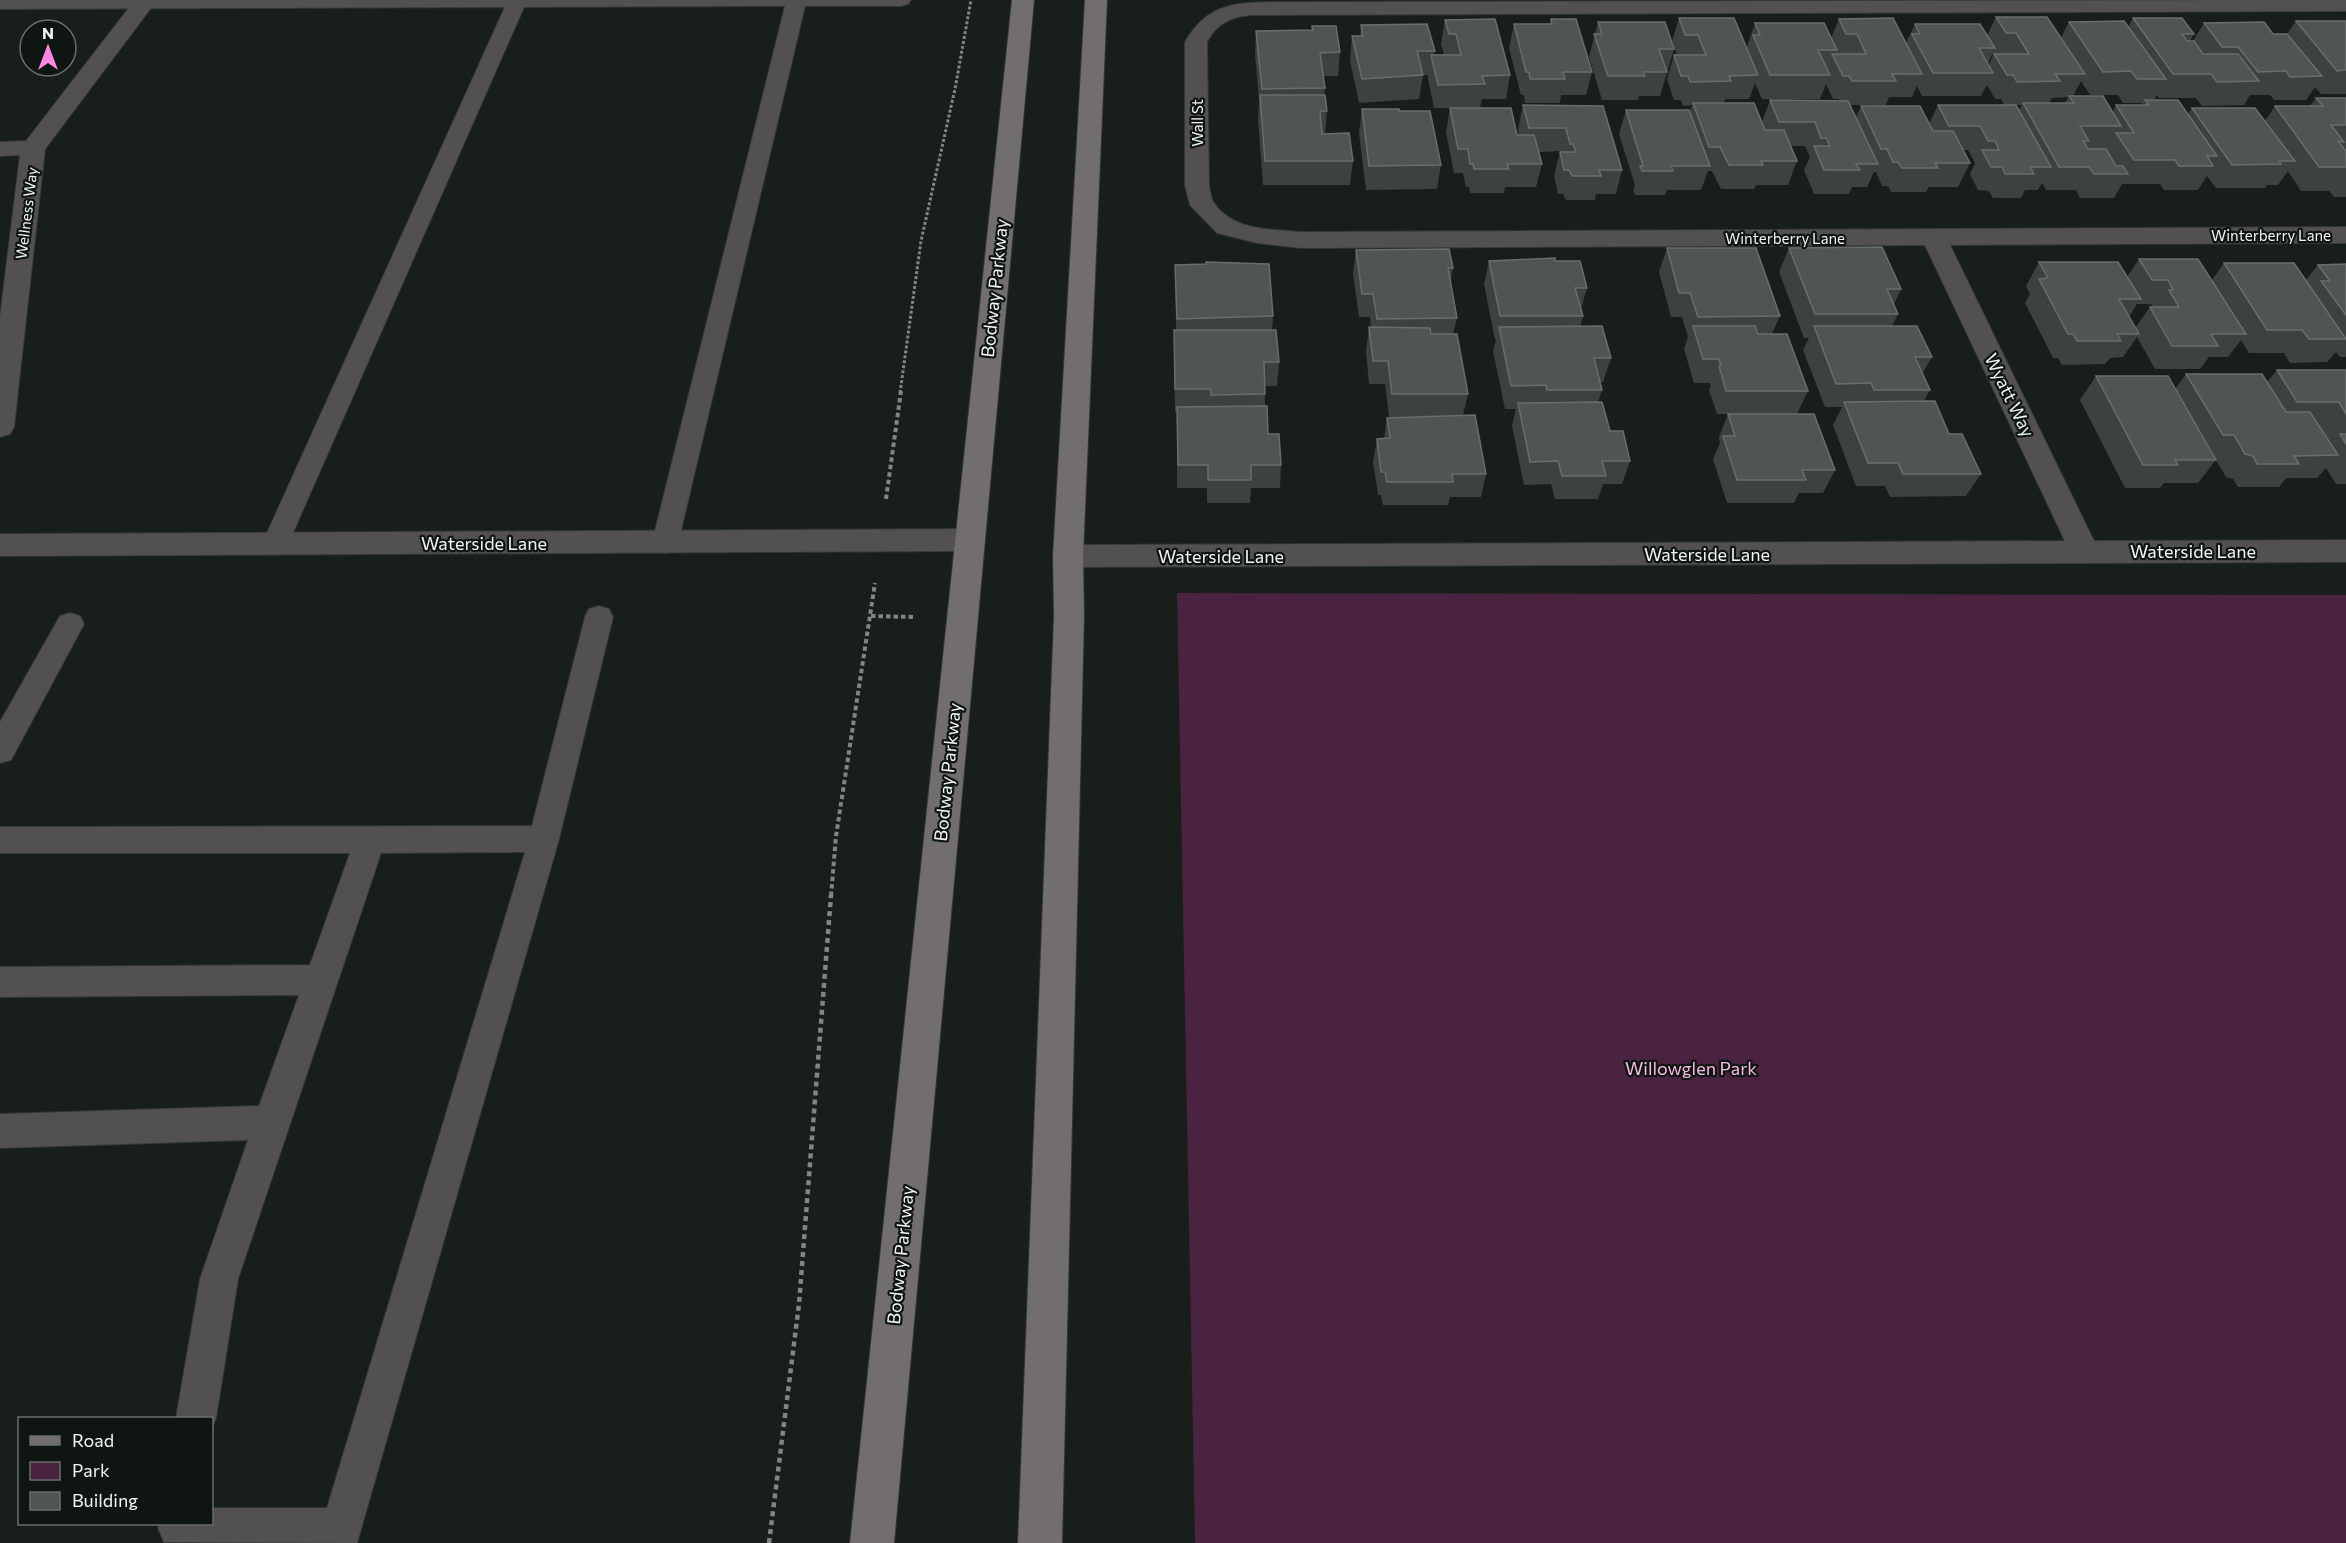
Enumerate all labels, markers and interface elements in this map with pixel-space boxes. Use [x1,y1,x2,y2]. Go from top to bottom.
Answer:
north arrow [18,18,78,78]
text: N [42,23,54,42]
street label: Wall St [1188,99,1206,147]
street label: Wellness Way [11,166,41,260]
street label: Bodway Parkway [976,218,1012,358]
street label: Winterberry Lane [2211,226,2331,244]
street label: Winterberry Lane [1725,229,1845,247]
street label: Wyatt Way [1980,350,2040,440]
street label: Waterside Lane [421,532,547,554]
street label: Waterside Lane [2130,540,2256,562]
street label: Waterside Lane [1644,543,1770,565]
street label: Waterside Lane [1158,545,1284,567]
street label: Bodway Parkway [929,702,965,842]
park label: Willowglen Park [1625,1057,1757,1079]
street label: Bodway Parkway [882,1185,918,1325]
legend [18,1417,213,1525]
text: Road [72,1429,114,1451]
text: Park [72,1459,110,1481]
text: Building [72,1489,138,1511]

